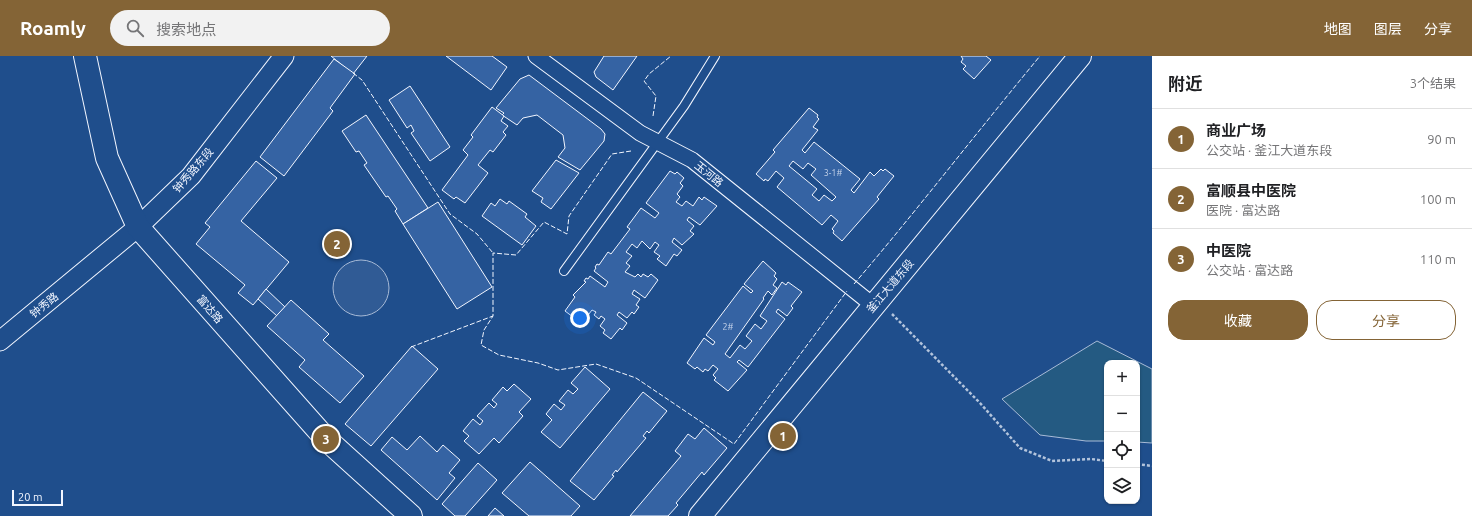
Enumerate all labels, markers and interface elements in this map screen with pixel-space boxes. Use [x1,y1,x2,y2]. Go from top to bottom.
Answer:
search box [110,10,390,46]
text: Roamly [20,17,86,39]
icon: search [124,17,146,39]
text: 搜索地点 [156,21,216,38]
text: 地图 [1324,21,1352,37]
text: 图层 [1374,21,1402,37]
text: 分享 [1424,21,1452,37]
text: 附近 [1168,74,1202,93]
text: 3个结果 [1410,76,1456,90]
text: 商业广场 [1206,122,1266,139]
text: 1 [1177,132,1185,146]
text: 90 m [1427,132,1456,146]
text: 公交站 · 釜江大道东段 [1206,143,1332,157]
street label: 钟秀路东段 [170,145,216,195]
street label: 玉河路 [692,159,726,189]
house number: 3-1# [824,168,842,178]
text: 富顺县中医院 [1206,182,1296,199]
text: 2 [1177,192,1185,206]
text: 100 m [1420,192,1456,206]
text: 医院 · 富达路 [1206,203,1280,217]
pin: 2 [324,229,350,259]
text: 中医院 [1206,242,1251,259]
text: 3 [1177,252,1185,266]
text: 110 m [1420,252,1456,266]
street label: 釜江大道东段 [864,257,916,315]
text: 公交站 · 富达路 [1206,263,1293,277]
street label: 钟秀路 [27,290,61,320]
street label: 富达路 [195,293,225,325]
button: 收藏 [1168,300,1308,340]
button: 分享 [1316,300,1456,340]
your location [570,308,590,328]
house number: 2# [723,322,734,332]
map controls [1104,360,1140,504]
button: + [1104,360,1140,396]
button: − [1104,396,1140,432]
pin: 1 [770,421,796,451]
pin: 3 [313,424,339,454]
button: locate [1104,432,1140,468]
button: layers [1104,468,1140,504]
scale bar [12,488,63,507]
text: 20 m [18,491,42,503]

